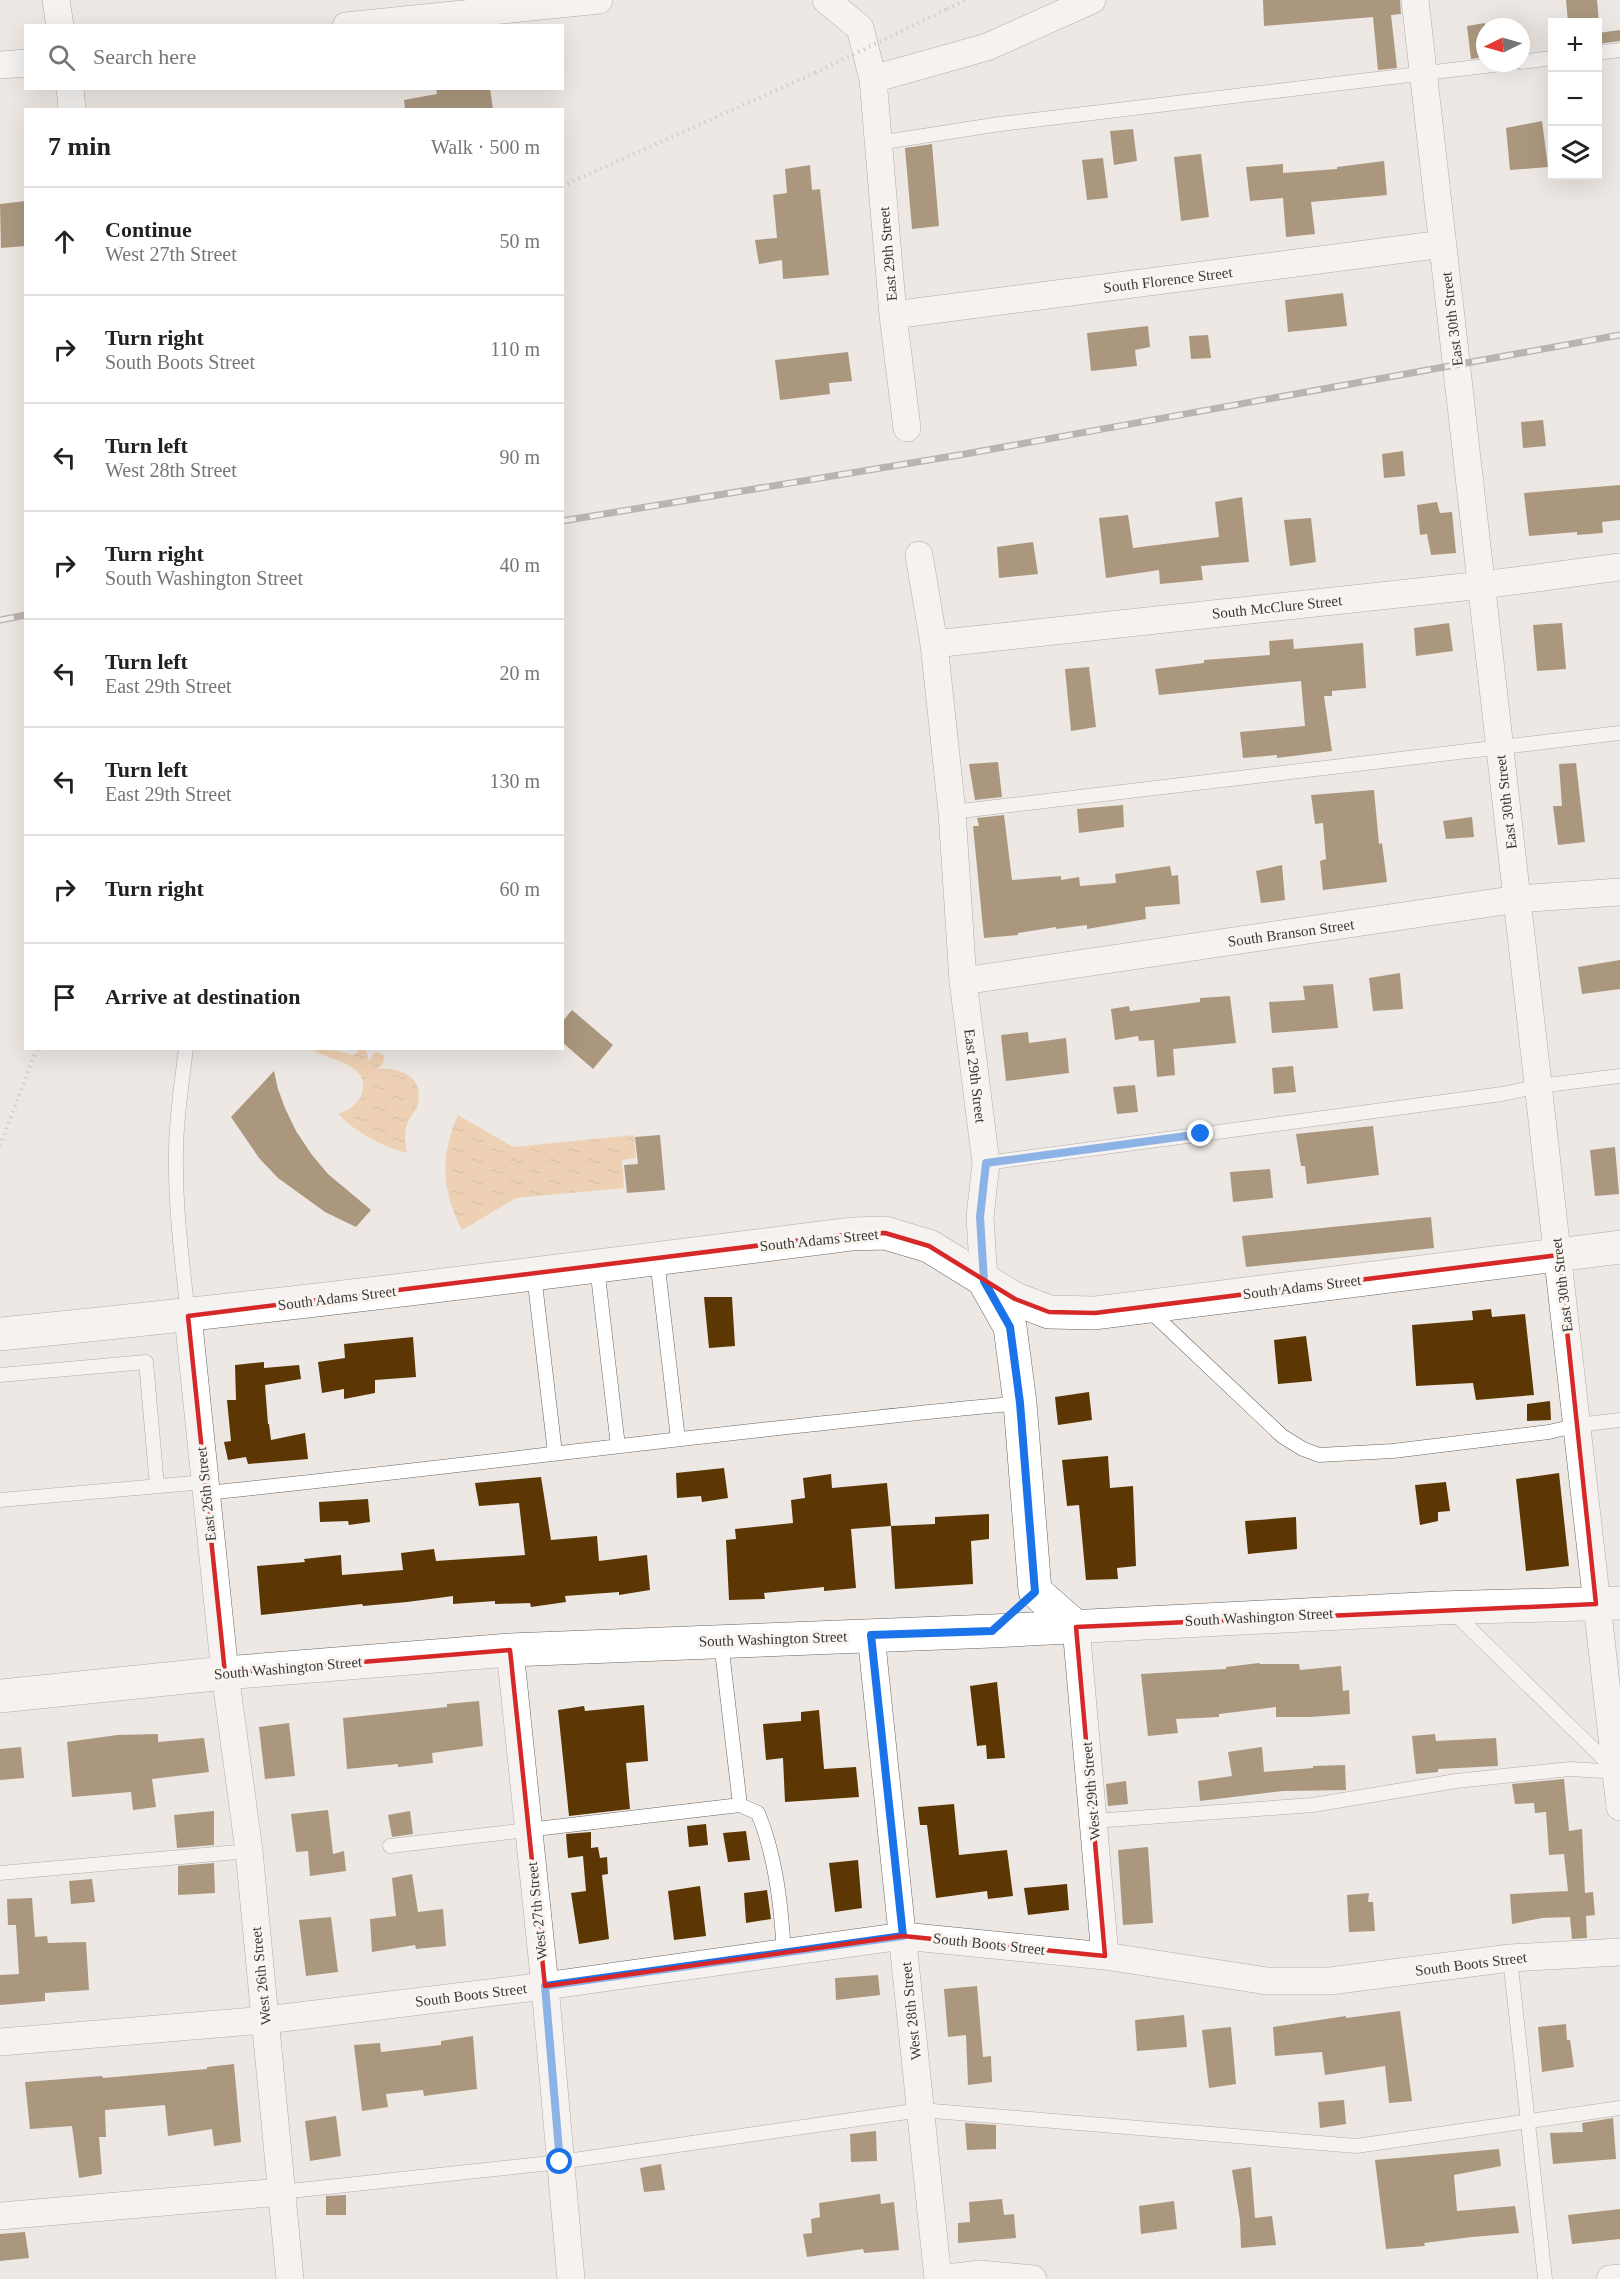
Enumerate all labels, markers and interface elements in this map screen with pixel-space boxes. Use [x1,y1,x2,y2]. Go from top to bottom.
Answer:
north arrow [1476,18,1530,72]
map controls [1548,18,1602,180]
button: + [1548,18,1602,72]
search box [24,24,564,90]
icon: search [45,41,78,74]
text: Search here [93,44,196,69]
button: − [1548,72,1602,126]
button: layers [1548,126,1602,180]
text: 7 min [48,132,111,161]
text: Walk · 500 m [431,136,540,158]
street label: East 29th Street [876,205,900,302]
text: Continue [105,217,192,242]
icon: ahead [48,225,81,258]
text: 50 m [499,230,540,252]
text: West 27th Street [105,243,237,265]
street label: South Florence Street [1103,264,1234,296]
street label: East 30th Street [1438,270,1466,367]
text: Turn right [105,325,204,350]
icon: right [48,333,81,366]
text: 110 m [490,338,540,360]
text: South Boots Street [105,351,255,373]
text: Turn left [105,433,188,458]
icon: left [48,441,81,474]
text: 90 m [499,446,540,468]
text: West 28th Street [105,459,237,481]
text: Turn right [105,541,204,566]
icon: right [48,549,81,582]
text: 40 m [499,554,540,576]
text: South Washington Street [105,567,303,589]
street label: South McClure Street [1211,592,1344,622]
text: Turn left [105,649,188,674]
icon: left [48,657,81,690]
text: 20 m [499,662,540,684]
text: East 29th Street [105,675,232,697]
street label: East 30th Street [1492,753,1520,850]
text: Turn left [105,757,188,782]
icon: left [48,765,81,798]
text: 130 m [489,770,540,792]
text: East 29th Street [105,783,232,805]
icon: right [48,873,81,906]
text: Turn right [105,876,204,901]
text: 60 m [499,878,540,900]
street label: South Branson Street [1227,916,1356,950]
icon: arrive [48,981,81,1014]
text: Arrive at destination [105,984,301,1009]
street label: East 29th Street [961,1028,989,1125]
route end [1187,1120,1213,1146]
street label: South Adams Street [759,1226,880,1254]
street label: East 30th Street [1548,1236,1576,1333]
street label: South Adams Street [1242,1272,1363,1302]
street label: South Adams Street [277,1283,398,1313]
street label: East 26th Street [193,1445,219,1542]
street label: South Washington Street [1184,1605,1334,1629]
street label: South Washington Street [699,1628,848,1650]
street label: South Washington Street [213,1653,363,1682]
street label: West 29th Street [1079,1740,1103,1841]
street label: West 27th Street [524,1860,550,1961]
street label: West 26th Street [248,1925,274,2026]
street label: South Boots Street [932,1930,1047,1958]
street label: South Boots Street [1414,1949,1529,1979]
street label: West 28th Street [898,1960,924,2061]
street label: South Boots Street [414,1980,529,2010]
route start [546,2148,572,2174]

